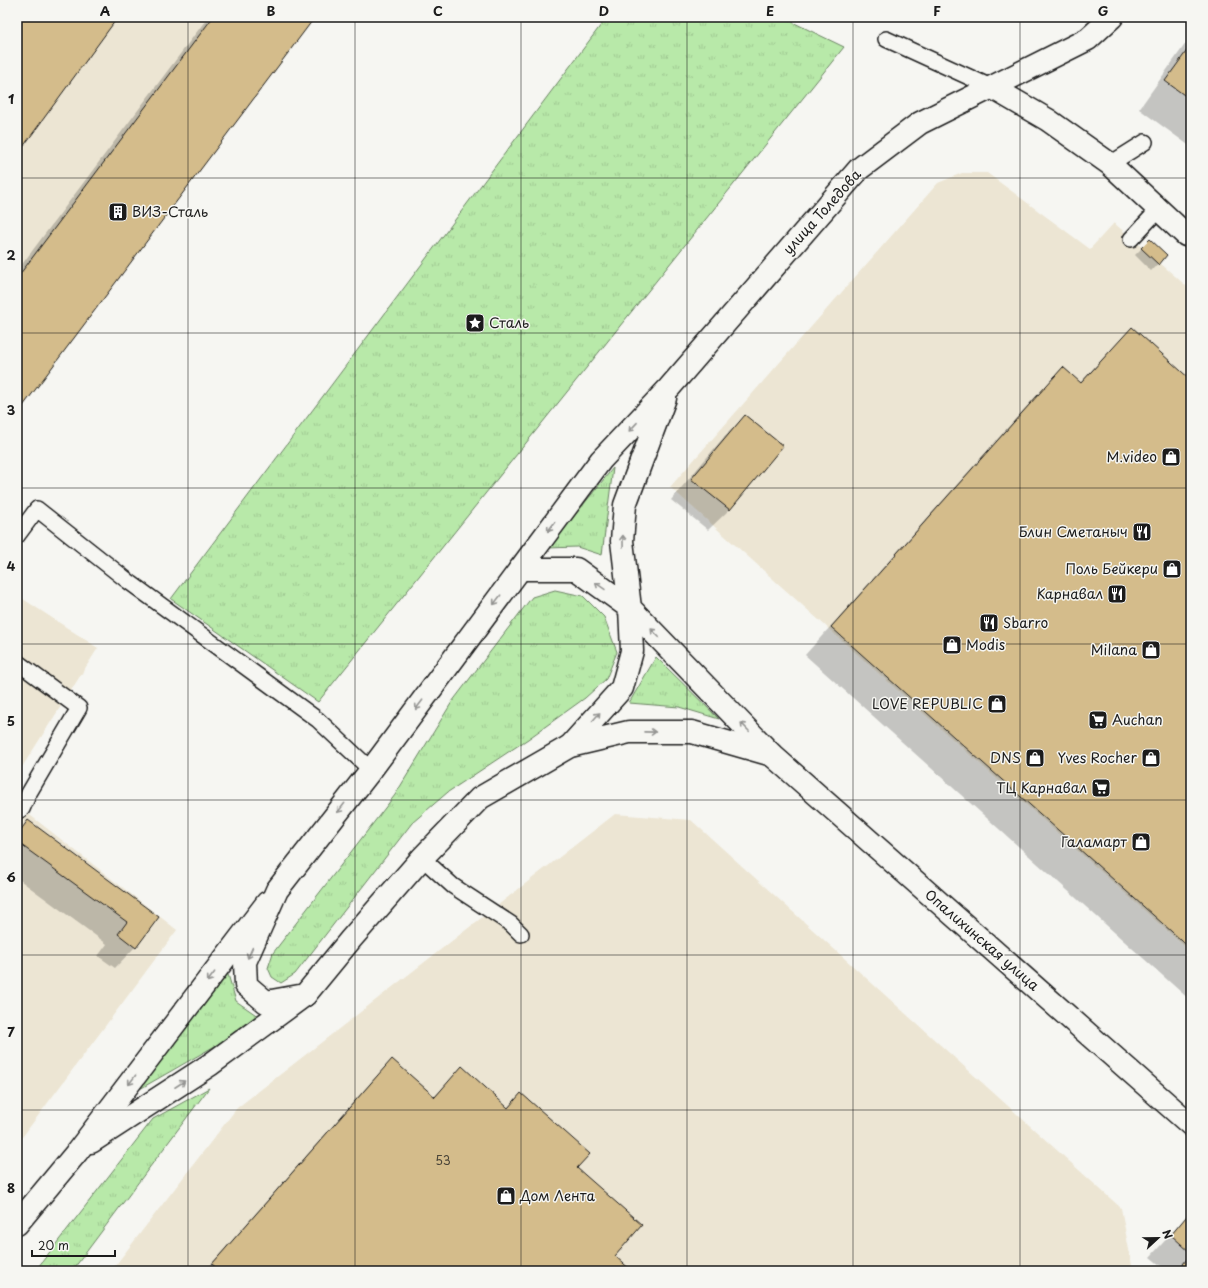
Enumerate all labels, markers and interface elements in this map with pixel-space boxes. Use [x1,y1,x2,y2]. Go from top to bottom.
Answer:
text: A [100,1,110,20]
text: B [267,1,276,20]
text: C [433,1,443,20]
text: D [599,1,609,20]
text: E [766,1,774,20]
text: F [933,1,941,20]
text: G [1098,1,1108,20]
text: 1 [8,89,14,108]
street label: улица Толедова [778,164,866,259]
building icon: ВИЗ-Сталь [107,201,129,223]
place label: ВИЗ-Сталь [132,201,208,222]
text: 2 [6,245,16,264]
place icon: Сталь [464,312,486,334]
place label: Сталь [489,312,529,333]
text: 3 [7,400,16,419]
one-way arrow [628,421,637,432]
place label: M.video [1107,446,1157,467]
shop icon: M.video [1160,446,1182,468]
place label: Блин Сметаныч [1019,521,1128,542]
restaurant icon: Блин Сметаныч [1131,521,1153,543]
one-way arrow [547,522,555,533]
one-way arrow [619,535,627,548]
text: 4 [7,556,16,575]
place label: Поль Бейкери [1065,558,1158,579]
shop icon: Поль Бейкери [1161,558,1183,580]
one-way arrow [594,582,605,590]
place label: Карнавал [1036,583,1103,604]
restaurant icon: Карнавал [1106,583,1128,605]
one-way arrow [492,595,501,606]
restaurant icon: Sbarro [978,612,1000,634]
place label: Sbarro [1003,612,1048,633]
one-way arrow [650,628,660,638]
shop icon: Modis [941,634,963,656]
place label: Modis [966,634,1005,655]
place label: Milana [1091,639,1137,660]
shop icon: Milana [1140,639,1162,661]
place label: LOVE REPUBLIC [872,693,983,714]
shop icon: LOVE REPUBLIC [986,693,1008,715]
one-way arrow [415,699,423,710]
supermarket icon: Auchan [1087,709,1109,731]
place label: Auchan [1112,709,1163,730]
text: 5 [7,711,15,730]
one-way arrow [592,712,601,722]
one-way arrow [740,722,750,732]
one-way arrow [643,728,656,735]
place label: DNS [990,747,1021,768]
shop icon: DNS [1024,747,1046,769]
place label: Yves Rocher [1057,747,1137,768]
shop icon: Yves Rocher [1140,747,1162,769]
place label: ТЦ Карнавал [996,777,1087,798]
supermarket icon: ТЦ Карнавал [1090,777,1112,799]
one-way arrow [336,803,345,814]
place label: Галамарт [1061,831,1127,852]
shop icon: Галамарт [1130,831,1152,853]
text: 6 [6,867,16,886]
street label: Опалихинская улица [920,884,1044,995]
one-way arrow [245,946,253,958]
one-way arrow [206,971,215,982]
text: 7 [7,1022,15,1041]
one-way arrow [128,1074,136,1085]
one-way arrow [174,1080,186,1088]
house number: 53 [435,1151,451,1169]
text: 8 [7,1178,15,1197]
shop icon: Дом Лента [495,1185,517,1207]
place label: Дом Лента [519,1185,595,1206]
north arrow [1138,1218,1178,1258]
text: N [1158,1227,1177,1242]
scale bar [32,1232,115,1258]
text: 20 m [38,1236,69,1254]

